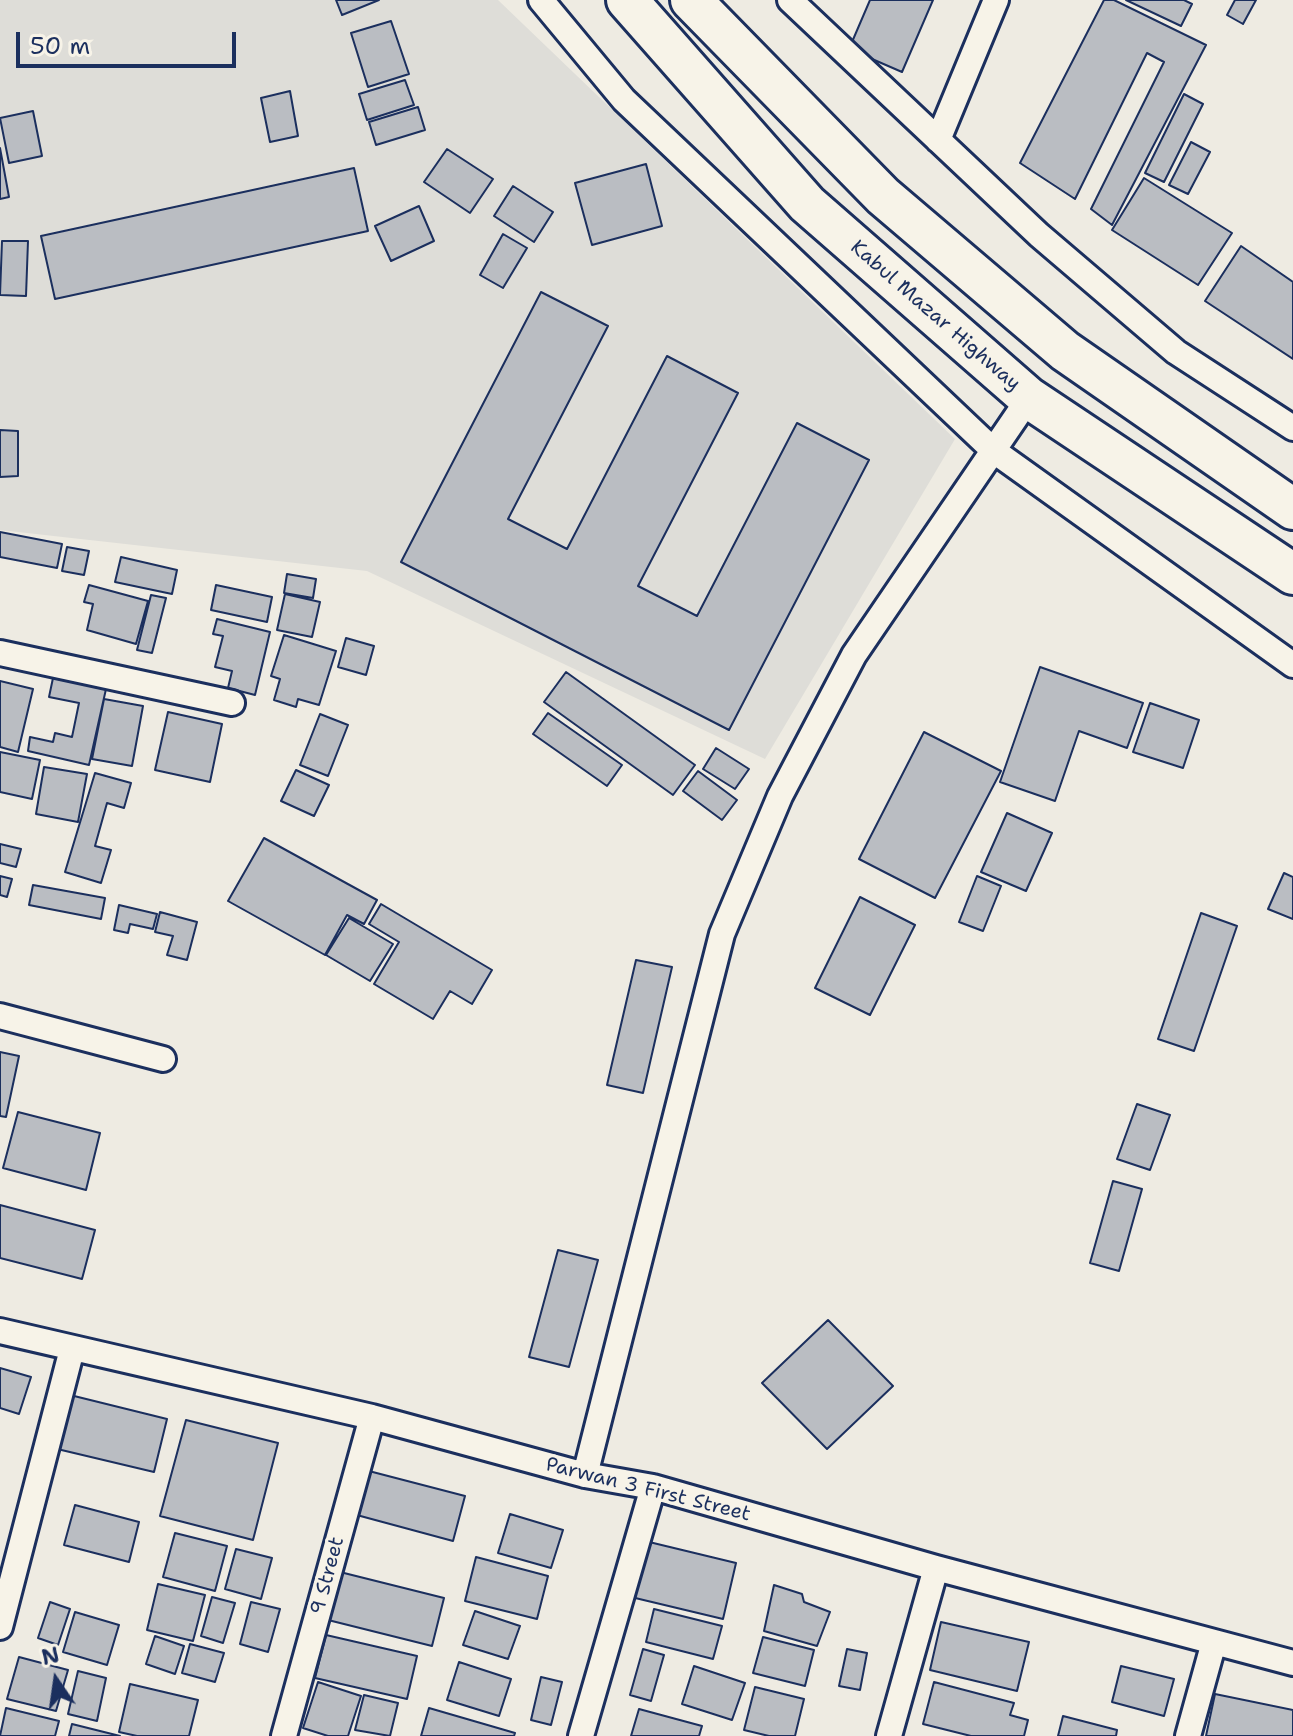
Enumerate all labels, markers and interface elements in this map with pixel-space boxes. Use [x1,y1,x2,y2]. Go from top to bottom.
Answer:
scale bar [20,16,240,66]
text: 50 m [30,30,90,62]
street label: Kabul Mazar Highway [845,236,1025,396]
street label: Parwan 3 First Street [543,1453,753,1527]
street label: 9 Street [306,1534,350,1618]
north arrow [16,1640,96,1720]
text: N [39,1640,62,1672]

